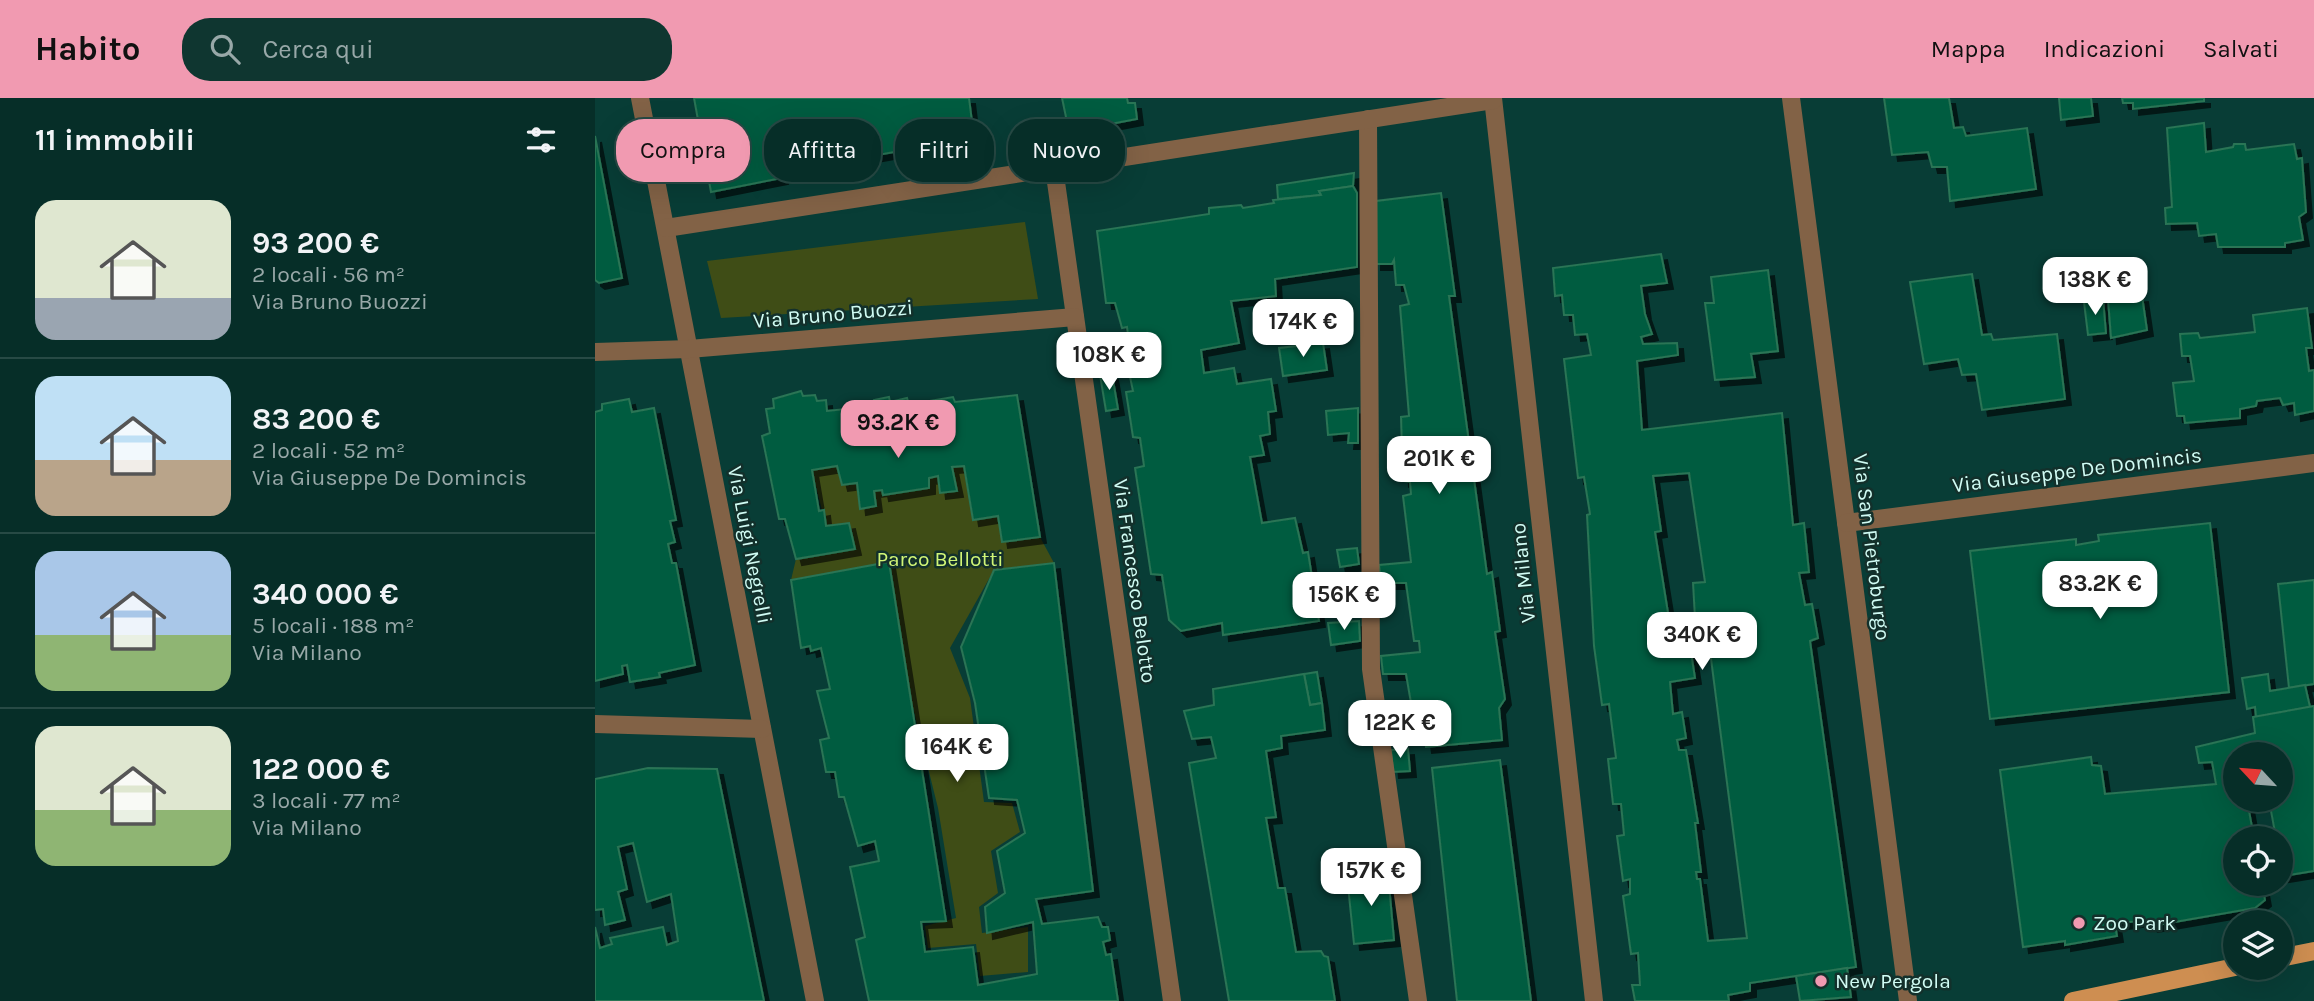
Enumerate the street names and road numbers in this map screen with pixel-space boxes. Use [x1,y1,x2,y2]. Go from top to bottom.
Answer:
street label: Via Bruno Buozzi [752,295,914,333]
street label: Via Giuseppe De Domincis [1951,443,2203,497]
street label: Via San Pietroburgo [1849,452,1895,642]
street label: Via Luigi Negrelli [723,464,777,626]
street label: Via Francesco Belotto [1109,477,1161,685]
street label: Via Milano [1506,522,1540,624]

